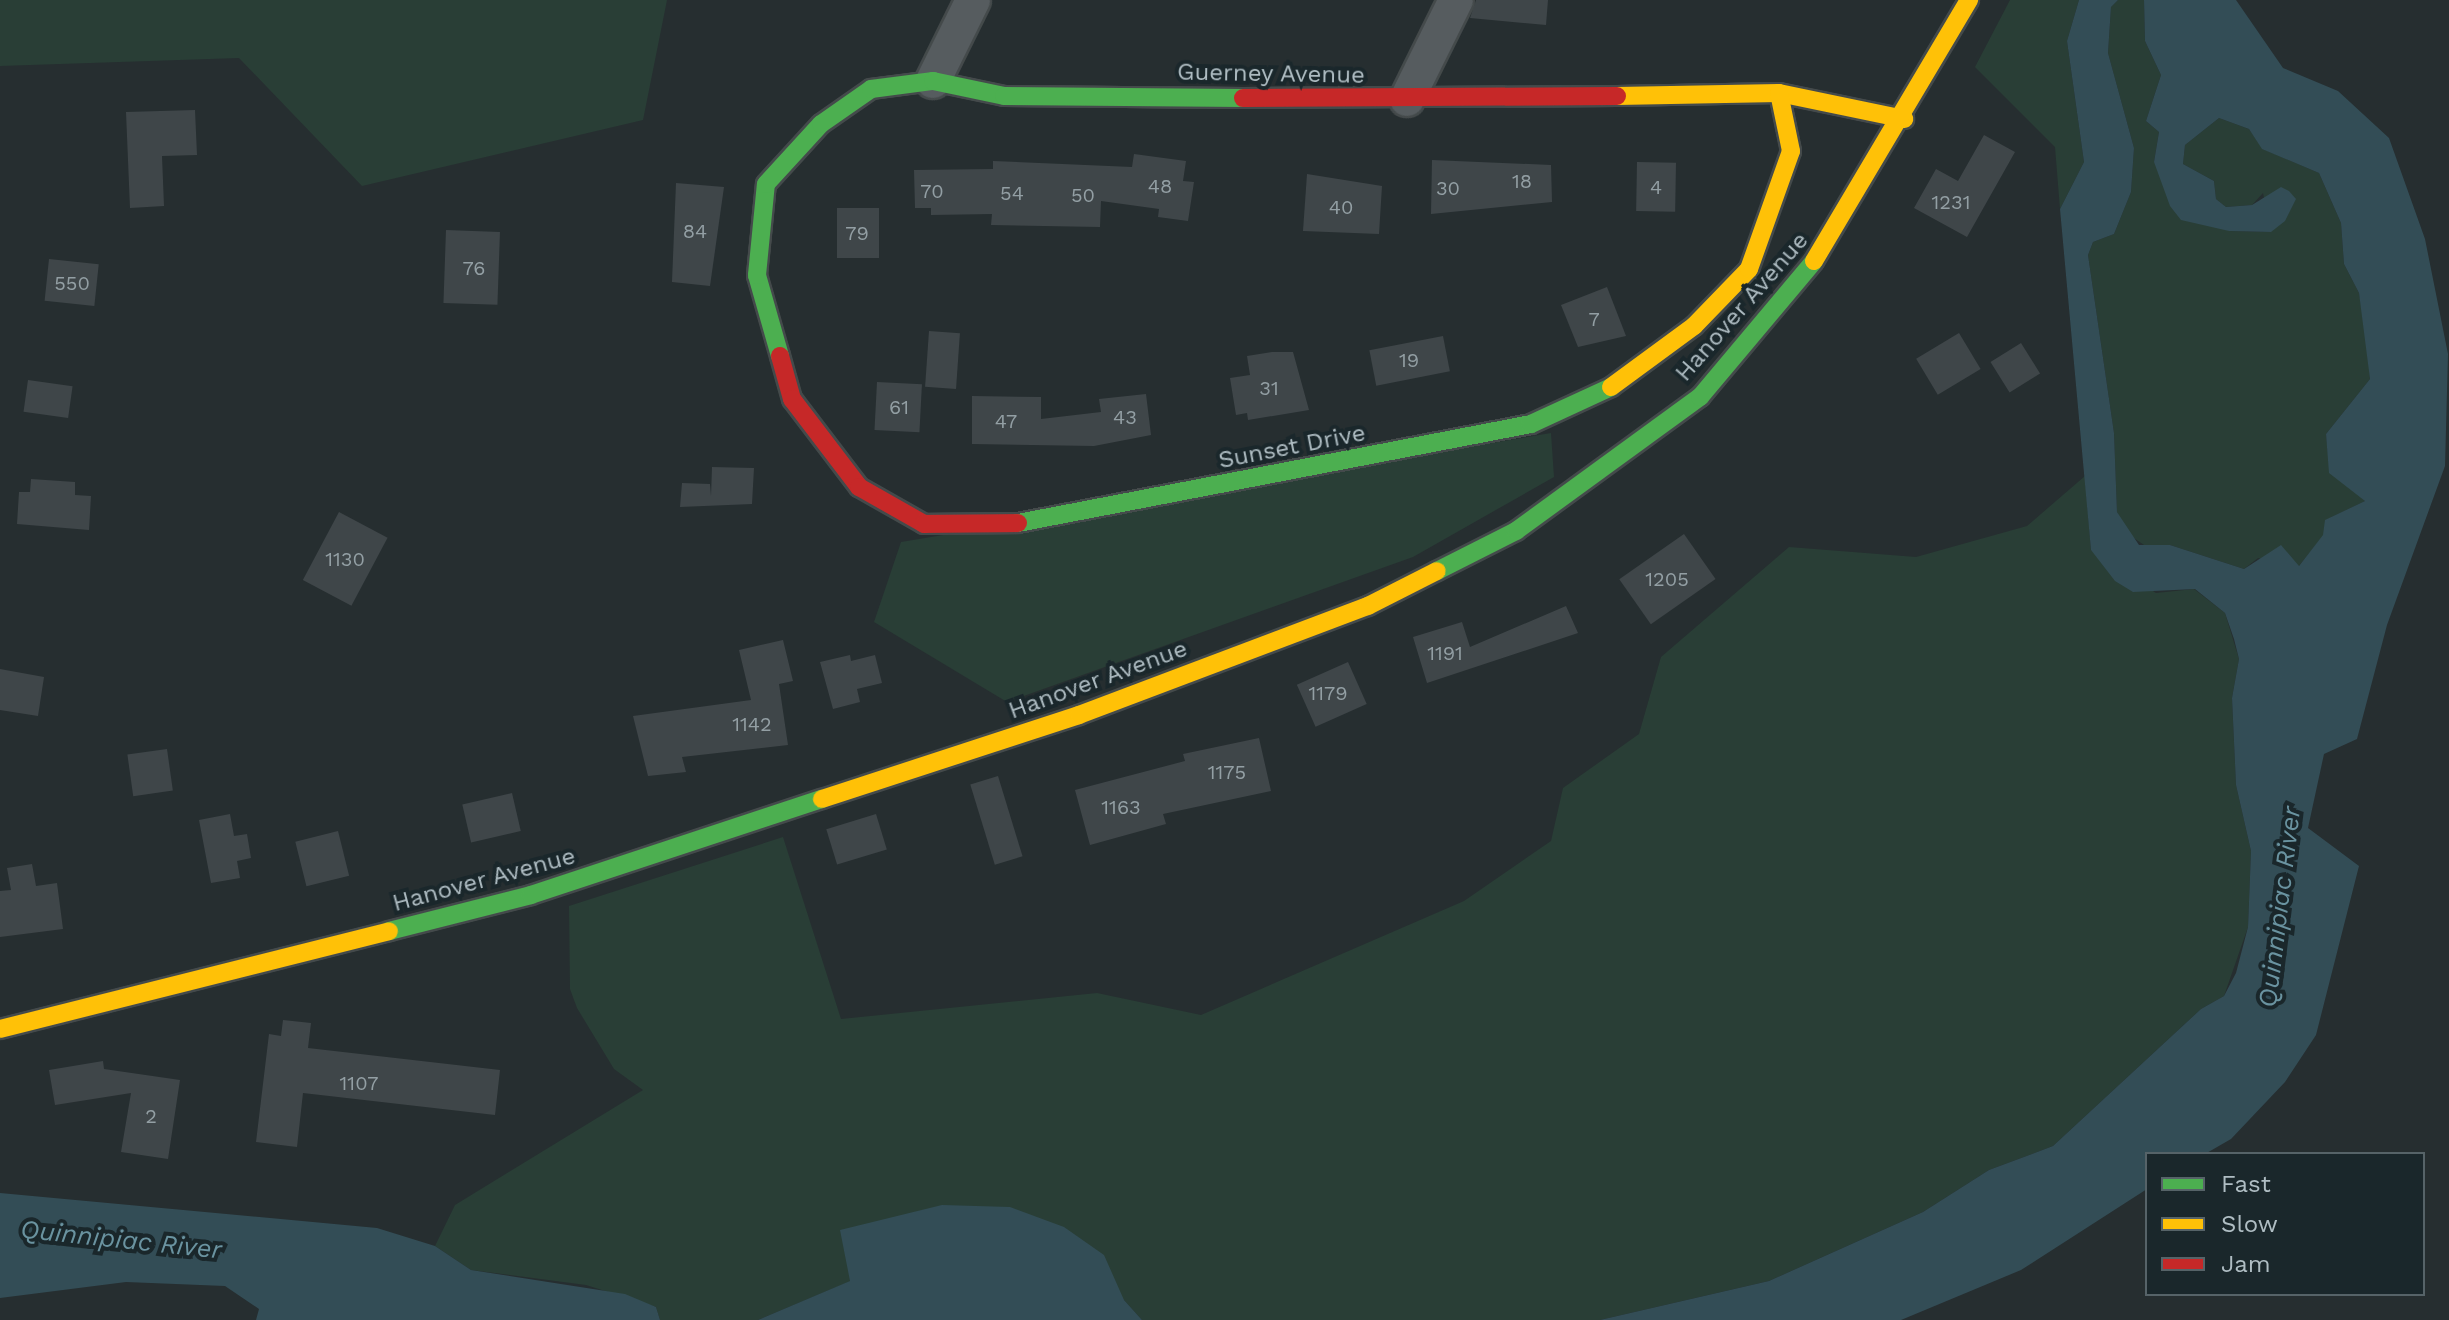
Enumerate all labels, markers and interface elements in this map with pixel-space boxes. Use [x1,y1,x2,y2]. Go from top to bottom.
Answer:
street label: Guerney Avenue [1176,58,1366,90]
house number: 18 [1512,169,1532,193]
house number: 48 [1148,174,1172,198]
house number: 4 [1650,175,1662,199]
house number: 30 [1436,176,1460,200]
house number: 70 [920,179,944,203]
house number: 54 [1000,181,1024,205]
house number: 50 [1071,183,1095,207]
house number: 1231 [1932,190,1970,214]
house number: 40 [1329,195,1353,219]
house number: 84 [683,219,707,243]
house number: 79 [845,221,869,245]
street label: Hanover Avenue [1669,226,1815,388]
house number: 76 [463,256,485,280]
house number: 550 [54,271,90,295]
house number: 7 [1588,307,1600,331]
house number: 19 [1399,348,1419,372]
house number: 31 [1259,376,1279,400]
house number: 61 [889,395,909,419]
house number: 43 [1113,405,1137,429]
house number: 47 [995,409,1017,433]
street label: Sunset Drive [1216,419,1368,475]
house number: 1130 [325,547,365,571]
house number: 1205 [1645,567,1689,591]
street label: Hanover Avenue [1004,634,1192,726]
house number: 1191 [1427,641,1463,665]
house number: 1179 [1308,681,1348,705]
house number: 1142 [732,712,772,736]
house number: 1175 [1208,760,1246,784]
house number: 1163 [1101,795,1141,819]
water label: Quinnipiac River [2252,805,2308,1009]
street label: Hanover Avenue [389,842,579,918]
house number: 1107 [340,1071,378,1095]
house number: 2 [145,1104,157,1128]
legend [2145,1152,2425,1296]
text: Fast [2221,1170,2271,1198]
text: Slow [2221,1210,2278,1238]
water label: Quinnipiac River [19,1214,223,1266]
text: Jam [2221,1250,2271,1278]

